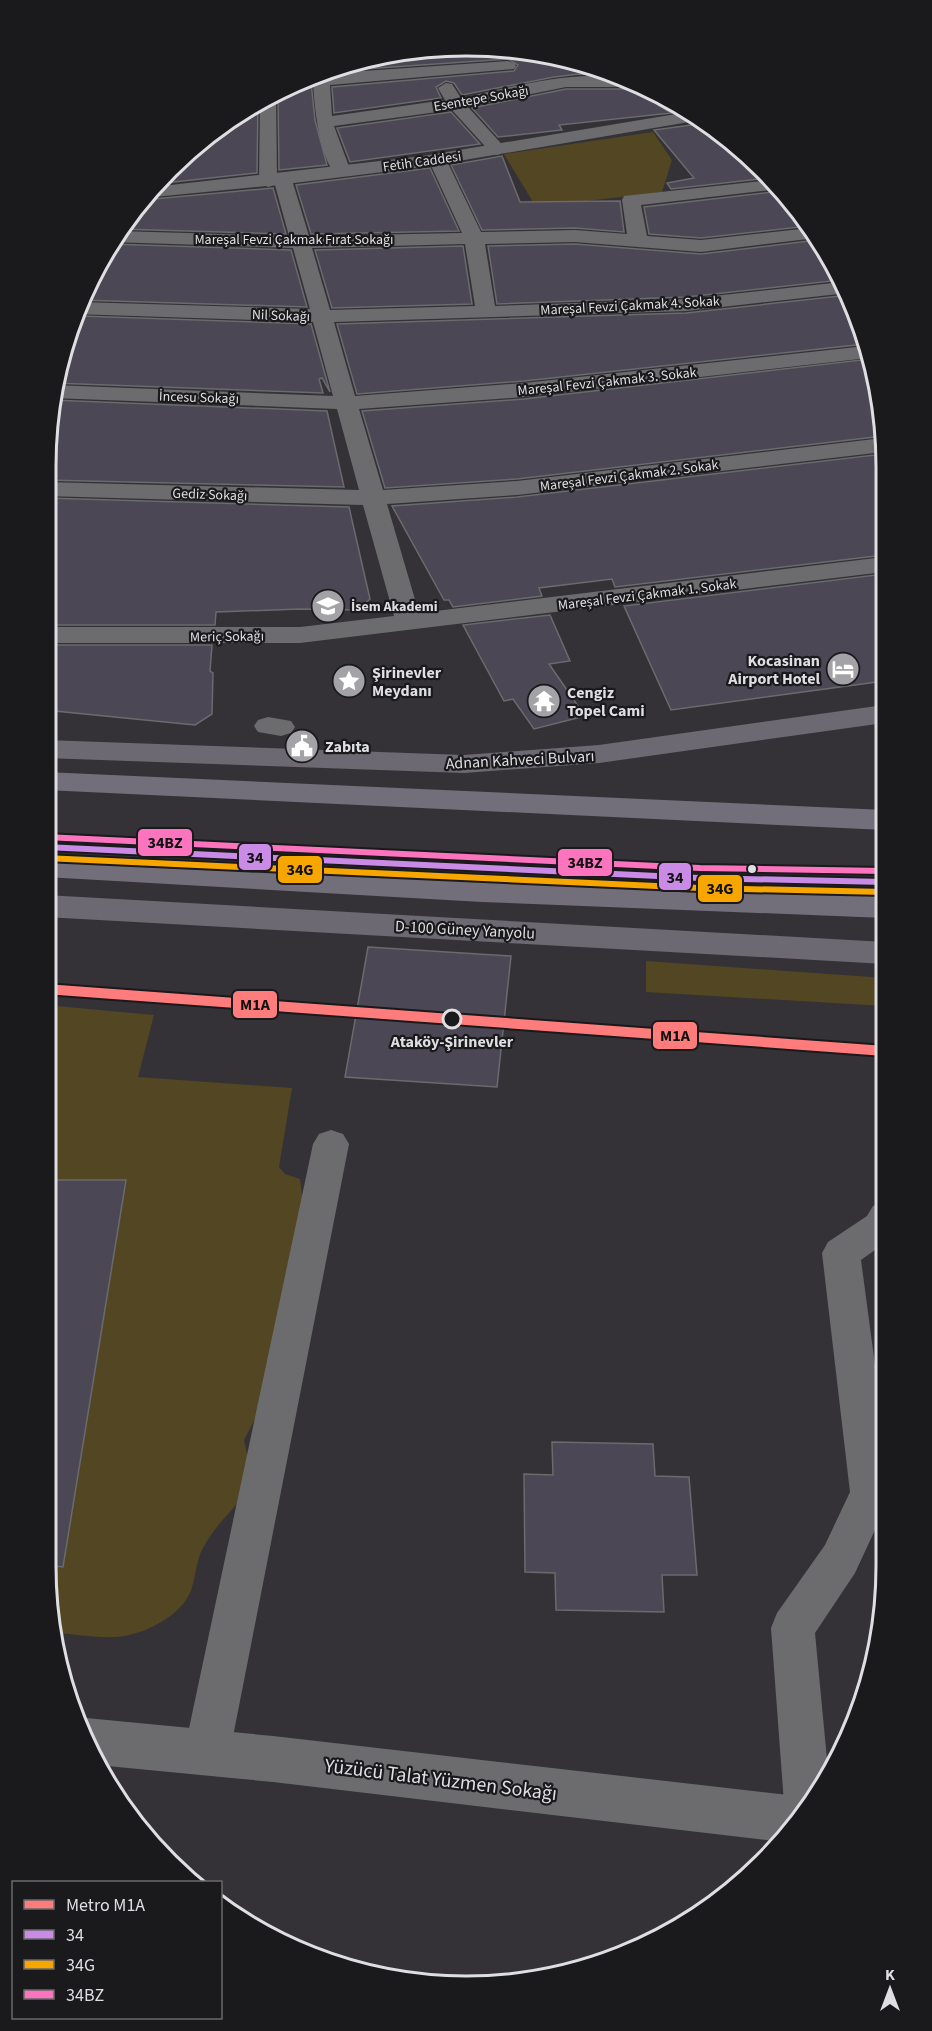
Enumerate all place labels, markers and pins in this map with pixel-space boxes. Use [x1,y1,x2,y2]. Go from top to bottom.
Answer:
school or university icon: İsem Akademi [310,588,346,624]
place label: İsem Akademi [351,597,438,617]
place label: Kocasinan Airport Hotel [727,650,820,690]
hotel icon: Kocasinan Airport Hotel [825,651,861,687]
place label: Şirinevler Meydanı [372,662,442,702]
place icon: Şirinevler Meydanı [331,663,367,699]
place label: Cengiz Topel Cami [567,682,645,722]
temple icon: Cengiz Topel Cami [526,683,562,719]
public building icon: Zabıta [284,728,320,764]
place label: Zabıta [325,736,370,758]
unlabelled marker [746,863,758,875]
marker: Ataköy-Şirinevler [442,1009,462,1029]
place label: Ataköy-Şirinevler [390,1031,514,1053]

